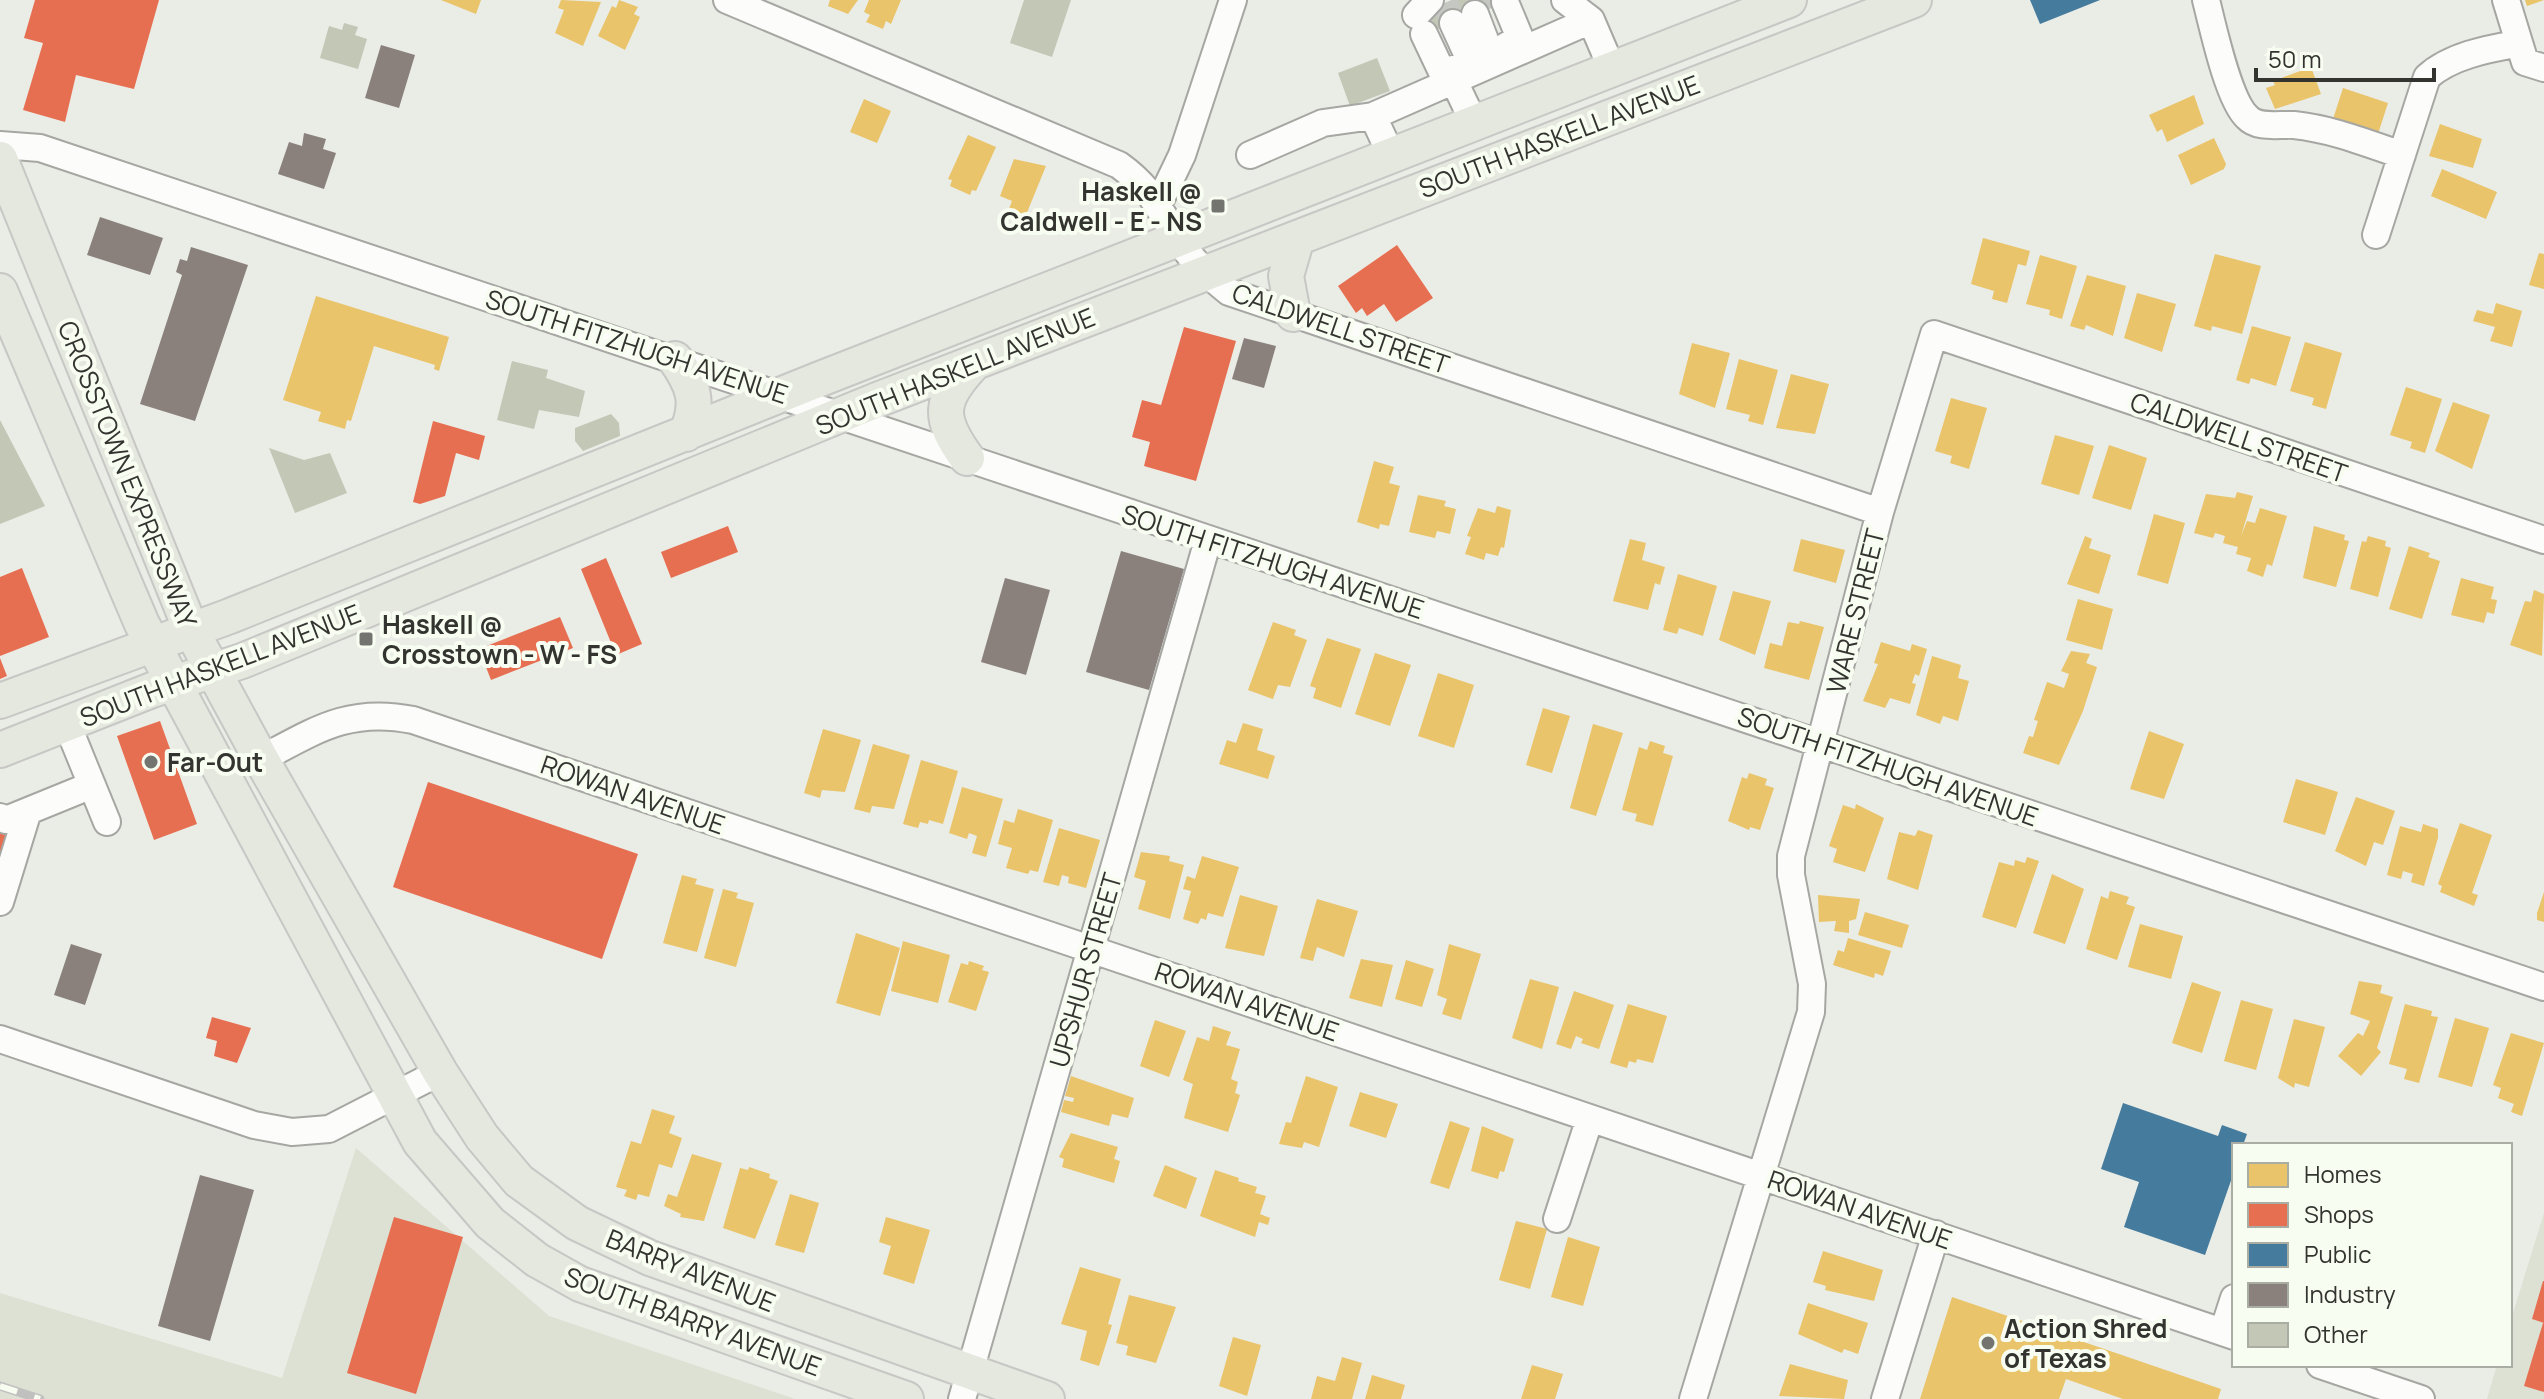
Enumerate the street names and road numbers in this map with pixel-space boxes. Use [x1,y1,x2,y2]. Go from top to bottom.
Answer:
street label: SOUTH HASKELL AVENUE [1413,66,1705,206]
street label: CALDWELL STREET [1228,274,1455,382]
street label: SOUTH FITZHUGH AVENUE [481,280,793,412]
street label: SOUTH HASKELL AVENUE [810,298,1100,444]
street label: CROSSTOWN EXPRESSWAY [50,315,206,633]
street label: CALDWELL STREET [2126,383,2353,491]
street label: SOUTH FITZHUGH AVENUE [1117,495,1429,627]
street label: WARE STREET [1817,524,1893,697]
street label: SOUTH HASKELL AVENUE [74,595,366,735]
street label: SOUTH FITZHUGH AVENUE [1733,698,2043,834]
street label: ROWAN AVENUE [536,746,730,842]
street label: UPSHUR STREET [1040,868,1130,1071]
street label: ROWAN AVENUE [1150,953,1344,1049]
street label: ROWAN AVENUE [1763,1161,1957,1257]
street label: BARRY AVENUE [601,1220,781,1320]
street label: SOUTH BARRY AVENUE [559,1258,827,1384]

